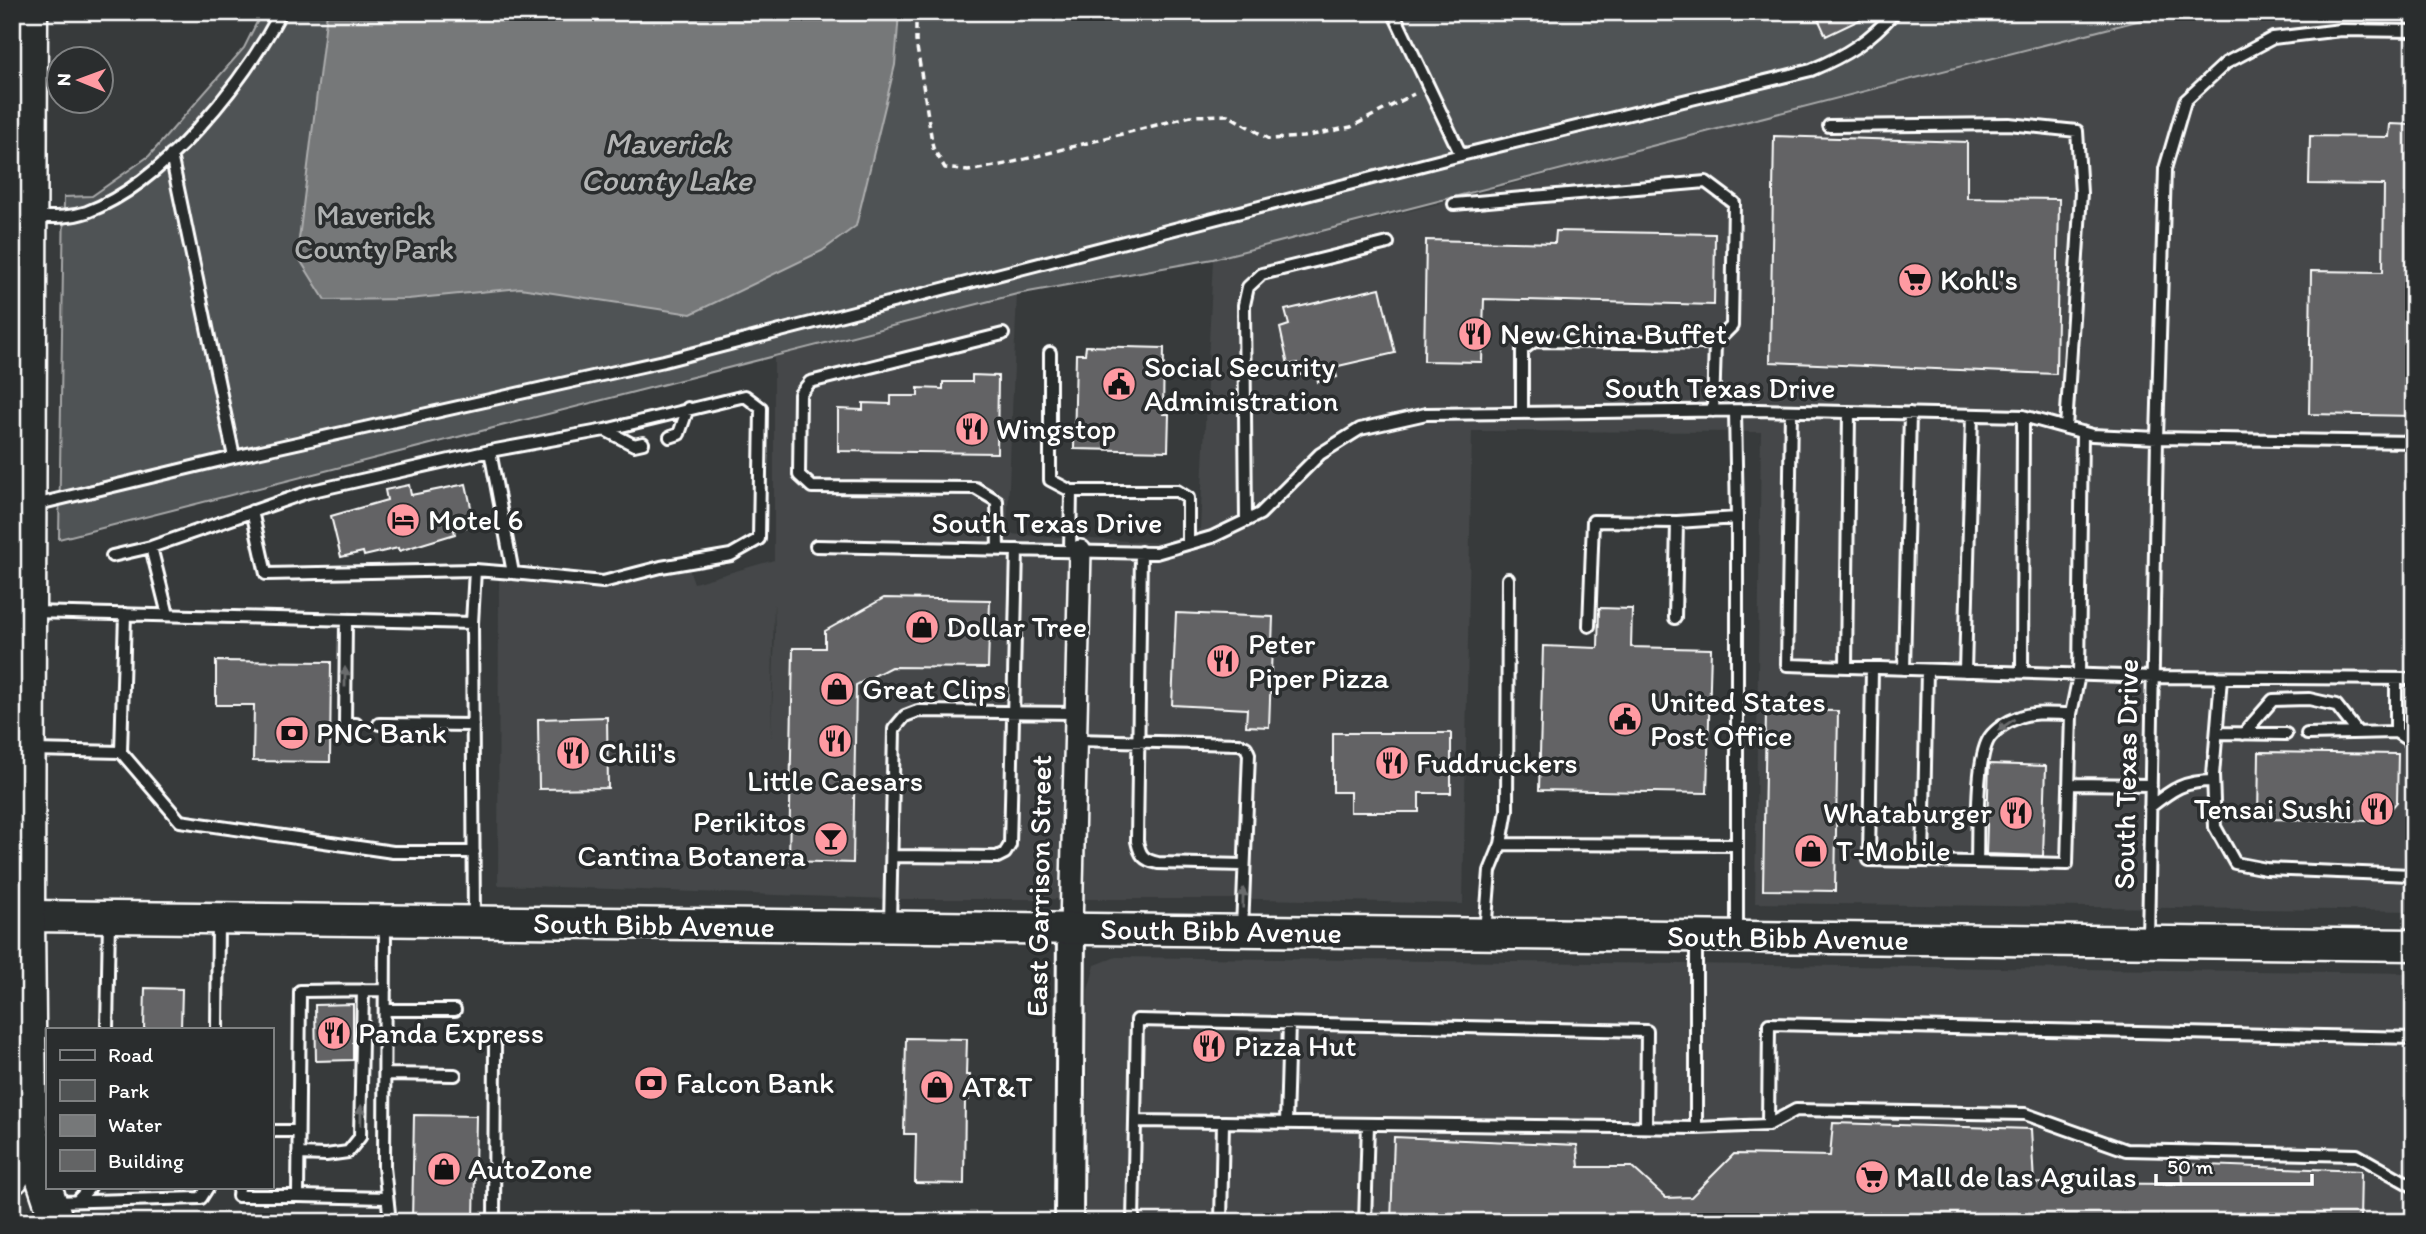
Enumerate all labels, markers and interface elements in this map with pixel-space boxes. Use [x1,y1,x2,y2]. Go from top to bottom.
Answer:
north arrow [46,46,116,116]
text: N [52,73,75,86]
water label: Maverick County Lake [580,124,753,199]
park label: Maverick County Park [294,196,454,267]
supermarket icon: Kohl's [1896,261,1934,299]
place label: Kohl's [1940,261,2018,298]
restaurant icon: New China Buffet [1456,315,1494,353]
place label: New China Buffet [1500,315,1727,352]
place label: Social Security Administration [1144,348,1339,419]
public building icon: Social Security Administration [1100,365,1138,403]
street label: South Texas Drive [1605,369,1836,406]
restaurant icon: Wingstop [953,410,991,448]
place label: Wingstop [996,410,1116,447]
hotel icon: Motel 6 [384,501,422,539]
place label: Motel 6 [428,501,523,538]
street label: South Texas Drive [932,504,1163,541]
shop icon: Dollar Tree [903,608,941,646]
place label: Dollar Tree [946,608,1087,645]
place label: Peter Piper Pizza [1248,625,1390,696]
restaurant icon: Peter Piper Pizza [1204,642,1242,680]
street label: South Texas Drive [2105,658,2146,890]
one-way arrow [339,666,351,688]
shop icon: Great Clips [818,670,856,708]
place label: Great Clips [862,670,1006,707]
place label: United States Post Office [1650,683,1826,754]
public building icon: United States Post Office [1606,700,1644,738]
bank icon: PNC Bank [273,714,311,752]
place label: PNC Bank [316,714,447,751]
one-way arrow [1997,718,2015,732]
restaurant icon: Little Caesars [816,722,854,760]
restaurant icon: Chili's [554,734,592,772]
place label: Chili's [598,734,676,771]
restaurant icon: Fuddruckers [1373,744,1411,782]
place label: Fuddruckers [1416,744,1578,781]
street label: East Garrison Street [1018,755,1059,1017]
place label: Little Caesars [747,762,923,799]
place label: Tensai Sushi [2194,790,2352,827]
restaurant icon: Tensai Sushi [2358,790,2396,828]
place label: Whataburger [1823,794,1992,831]
restaurant icon: Whataburger [1997,794,2035,832]
place label: Perikitos Cantina Botanera [577,803,806,874]
bar icon: Perikitos Cantina Botanera [812,820,850,858]
shop icon: T-Mobile [1792,832,1830,870]
place label: T-Mobile [1836,832,1951,869]
one-way arrow [1237,887,1249,909]
street label: South Bibb Avenue [533,904,775,945]
street label: South Bibb Avenue [1100,910,1342,951]
street label: South Bibb Avenue [1667,917,1909,958]
restaurant icon: Panda Express [315,1014,353,1052]
place label: Panda Express [358,1014,544,1051]
restaurant icon: Pizza Hut [1190,1027,1228,1065]
place label: Pizza Hut [1234,1027,1357,1064]
legend [46,1028,273,1188]
text: Road [108,1042,154,1067]
bank icon: Falcon Bank [632,1064,670,1102]
place label: Falcon Bank [676,1064,834,1101]
shop icon: AT&T [918,1068,956,1106]
place label: AT&T [962,1068,1033,1105]
text: Park [108,1078,150,1103]
one-way arrow [355,1103,367,1125]
text: Water [108,1112,162,1137]
scale bar [2156,1143,2312,1187]
text: Building [108,1148,184,1173]
shop icon: AutoZone [425,1150,463,1188]
place label: AutoZone [468,1150,593,1187]
text: 50 m [2167,1154,2214,1179]
supermarket icon: Mall de las Aguilas [1853,1158,1891,1196]
place label: Mall de las Aguilas [1896,1158,2137,1195]

